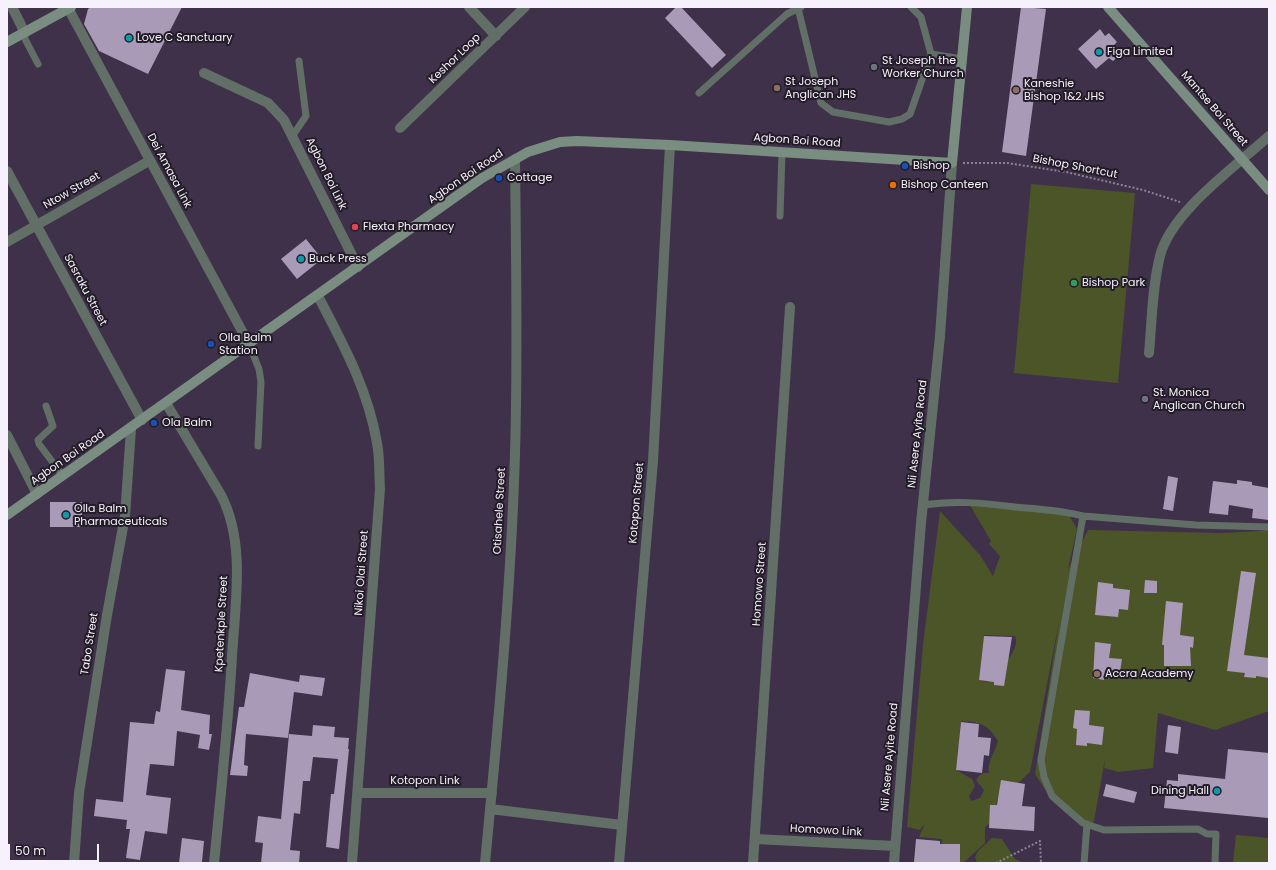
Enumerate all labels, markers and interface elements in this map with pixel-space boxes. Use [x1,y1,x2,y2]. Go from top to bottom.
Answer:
place label: Love C Sanctuary [137,31,233,45]
street label: Keshor Loop [426,31,484,87]
marker: Love C Sanctuary [124,33,134,43]
place label: Figa Limited [1107,45,1173,59]
marker: Figa Limited [1094,47,1104,57]
place label: St Joseph the Worker Church [882,54,964,80]
marker: St Joseph the Worker Church [869,62,879,72]
street label: Mantse Boi Street [1178,69,1250,149]
place label: St Joseph Anglican JHS [785,75,856,101]
place label: Kaneshie Bishop 1&2 JHS [1024,77,1104,103]
marker: St Joseph Anglican JHS [772,83,782,93]
marker: Kaneshie Bishop 1&2 JHS [1011,85,1021,95]
street label: Dei Amasa Link [144,131,194,211]
street label: Agbon Boi Road [753,131,841,151]
street label: Agbon Boi Link [303,136,349,212]
street label: Agbon Boi Road [426,147,506,207]
street label: Bishop Shortcut [1032,152,1118,182]
place label: Bishop [913,159,950,173]
marker: Bishop [900,161,910,171]
street label: Ntow Street [41,170,103,212]
place label: Cottage [507,171,552,185]
marker: Cottage [494,173,504,183]
place label: Bishop Canteen [901,178,988,192]
marker: Bishop Canteen [888,180,898,190]
place label: Flexta Pharmacy [363,220,454,234]
marker: Flexta Pharmacy [350,222,360,232]
street label: Sasraku Street [61,252,109,328]
place label: Buck Press [309,252,367,266]
marker: Buck Press [296,254,306,264]
place label: Bishop Park [1082,276,1145,290]
marker: Bishop Park [1069,278,1079,288]
place label: Olla Balm Station [219,331,272,357]
marker: Olla Balm Station [206,339,216,349]
street label: Nii Asere Ayite Road [906,379,930,489]
place label: St. Monica Anglican Church [1153,386,1245,412]
marker: St. Monica Anglican Church [1140,394,1150,404]
place label: Ola Balm [162,416,212,430]
marker: Ola Balm [149,418,159,428]
street label: Agbon Boi Road [28,428,108,488]
street label: Kotopon Street [627,462,647,544]
street label: Otisahele Street [491,467,509,555]
place label: Olla Balm Pharmaceuticals [74,502,168,528]
marker: Olla Balm Pharmaceuticals [61,510,71,520]
street label: Nikoi Olai Street [352,530,372,616]
street label: Homowo Street [750,542,770,626]
street label: Kpetenkple Street [213,575,231,673]
street label: Tabo Street [79,612,101,676]
place label: Accra Academy [1105,667,1194,681]
marker: Accra Academy [1092,669,1102,679]
street label: Nii Asere Ayite Road [879,702,901,812]
street label: Kotopon Link [390,774,460,788]
place label: Dining Hall [1151,784,1209,798]
marker: Dining Hall [1212,786,1222,796]
street label: Homowo Link [790,823,862,839]
scale bar [10,836,101,862]
text: 50 m [15,842,46,859]

